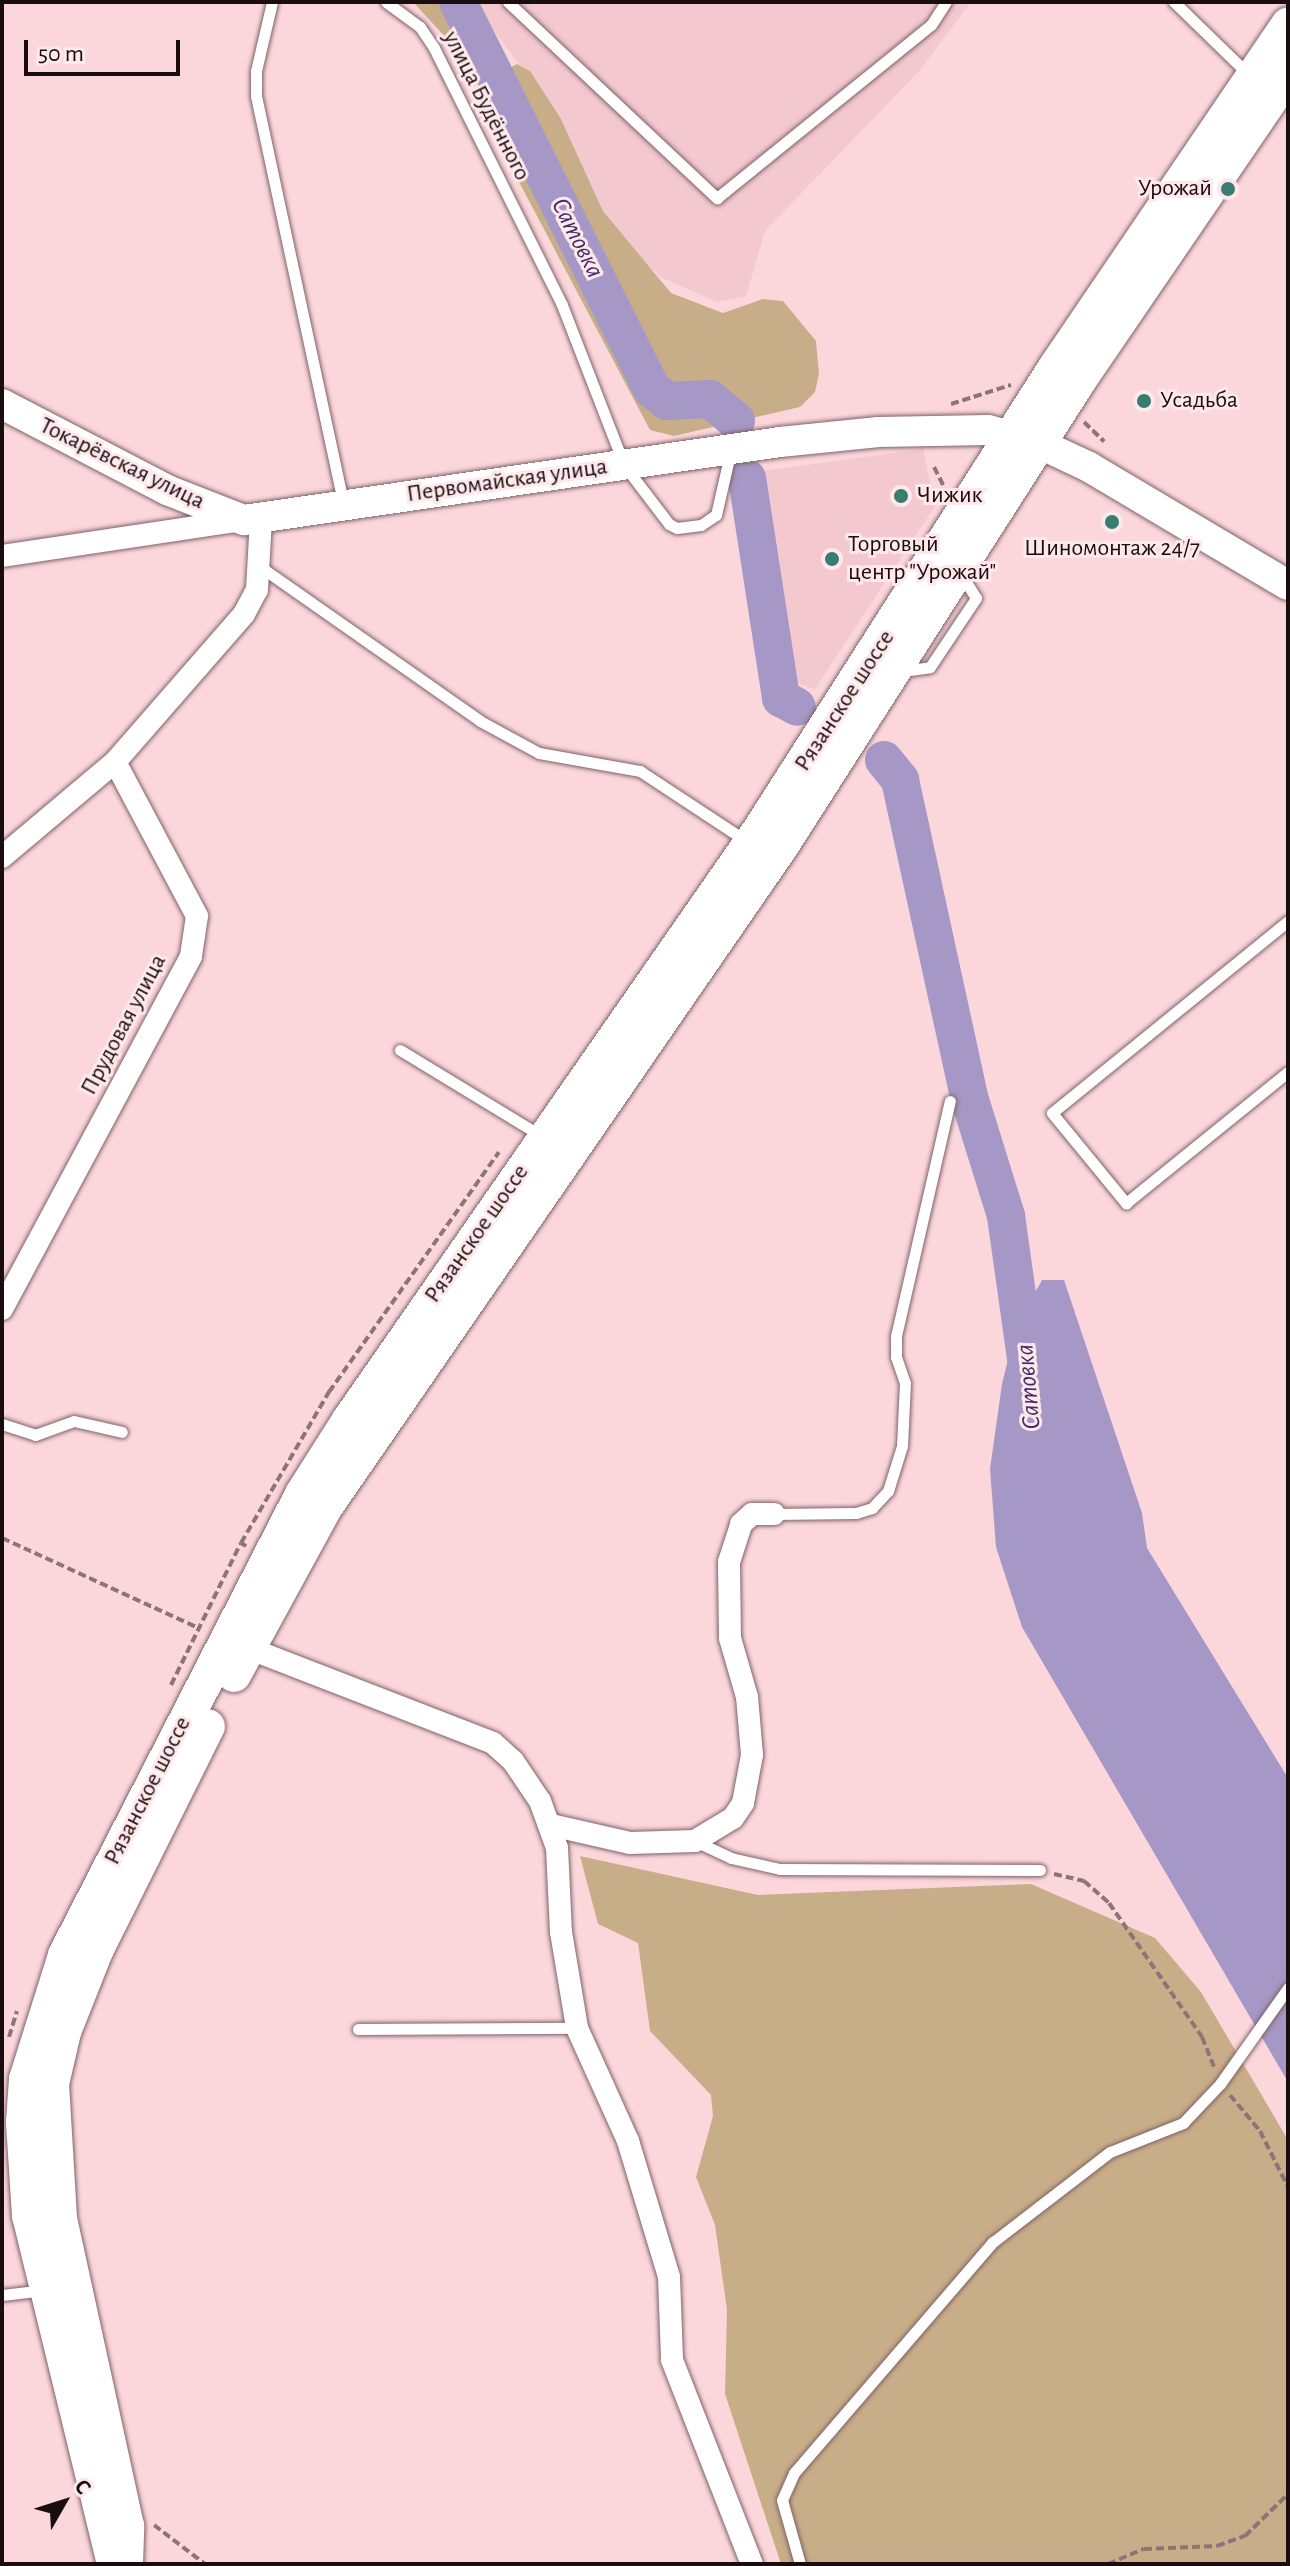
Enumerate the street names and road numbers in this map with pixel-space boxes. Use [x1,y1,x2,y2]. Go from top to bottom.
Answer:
street label: улица Будённого [436,26,536,186]
street label: Токарёвская улица [35,412,209,516]
street label: Первомайская улица [405,453,609,509]
street label: Рязанское шоссе [789,625,901,777]
street label: Прудовая улица [75,950,173,1100]
street label: Рязанское шоссе [419,1159,535,1309]
street label: Рязанское шоссе [98,1712,198,1870]

